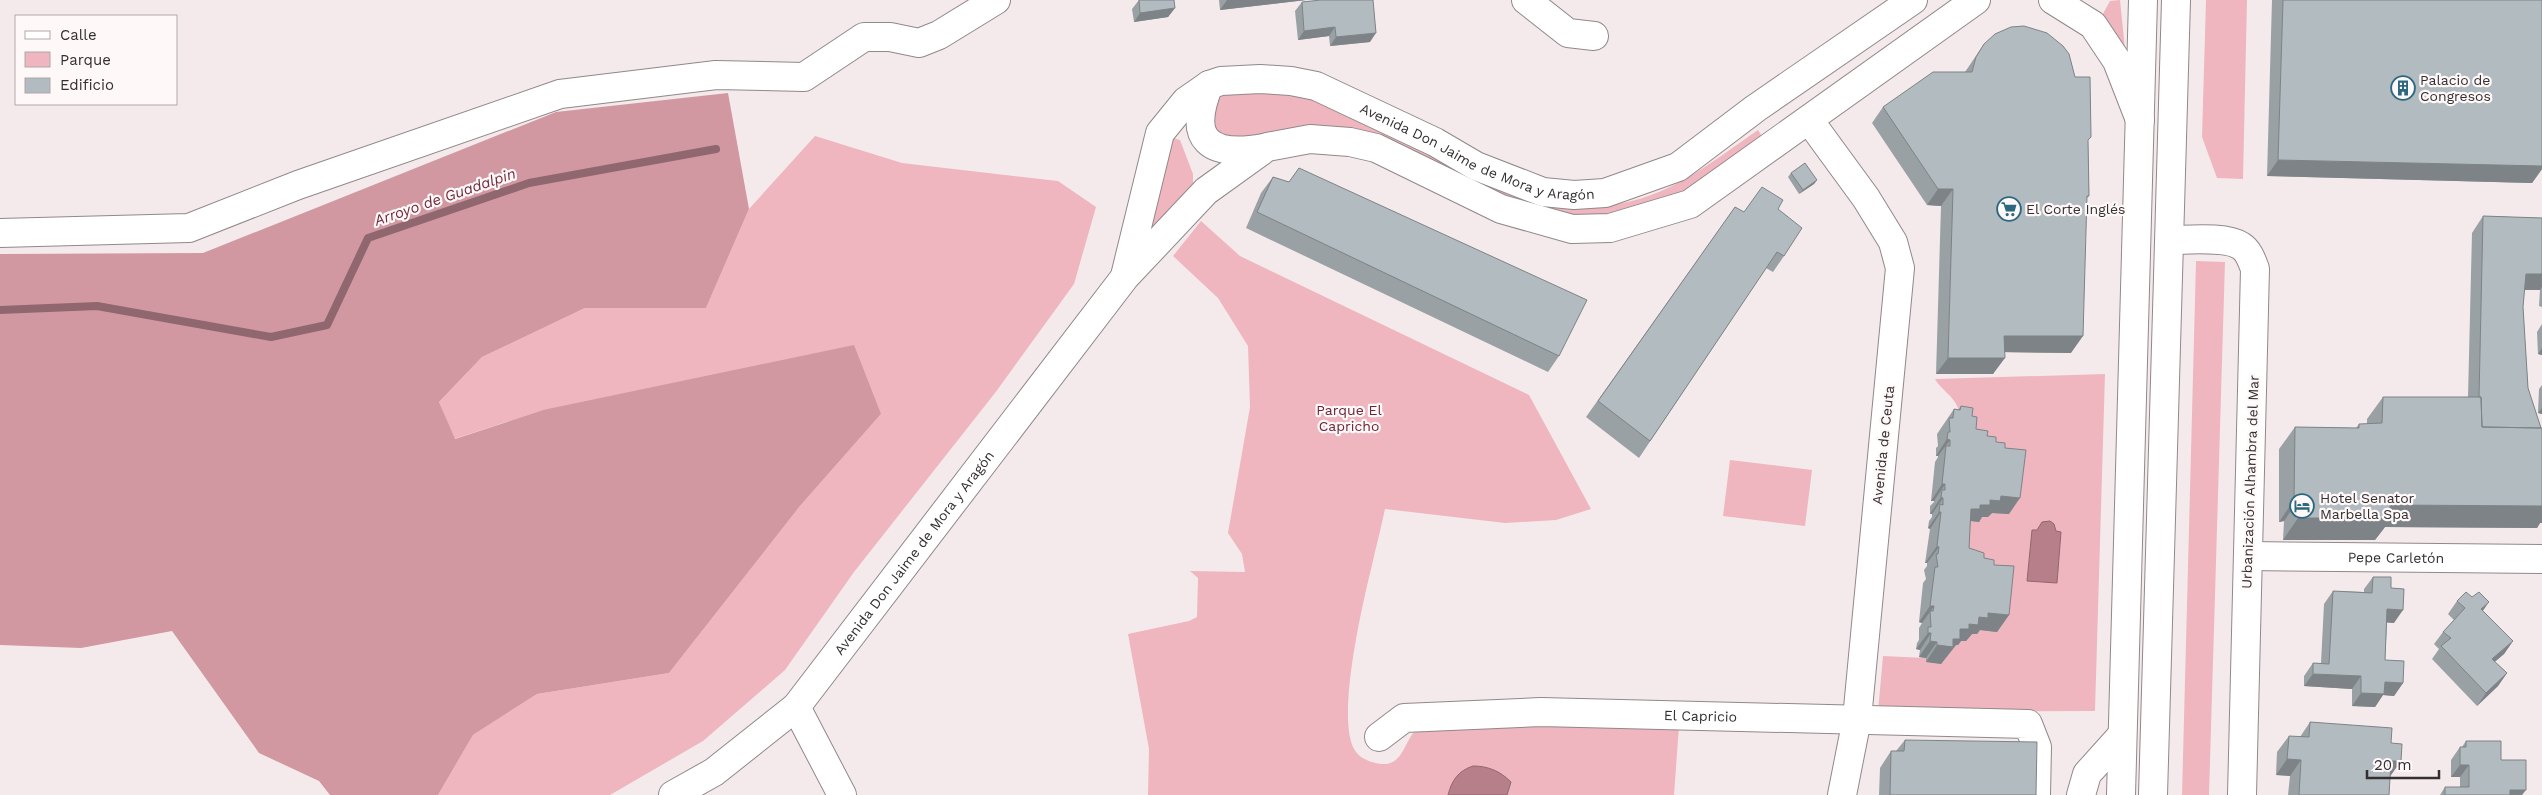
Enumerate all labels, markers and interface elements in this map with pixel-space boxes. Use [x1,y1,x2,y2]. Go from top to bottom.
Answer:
legend [15,15,178,105]
text: Calle [60,26,97,44]
text: Parque [60,51,111,69]
place label: Palacio de Congresos [2420,72,2491,104]
building icon: Palacio de Congresos [2390,75,2416,101]
text: Edificio [60,76,114,94]
street label: Avenida Don Jaime de Mora y Aragón [1358,100,1595,203]
water label: Arroyo de Guadalpin [371,164,518,230]
supermarket icon: El Corte Inglés [1996,196,2022,222]
place label: El Corte Inglés [2026,201,2125,217]
street label: Urbanización Alhambra del Mar [2238,375,2262,589]
street label: Avenida de Ceuta [1869,385,1897,505]
park label: Parque El Capricho [1316,402,1382,434]
street label: Avenida Don Jaime de Mora y Aragón [831,447,997,658]
place label: Hotel Senator Marbella Spa [2320,490,2415,522]
hotel icon: Hotel Senator Marbella Spa [2289,493,2315,519]
street label: Pepe Carletón [2348,549,2444,566]
street label: El Capricio [1664,707,1737,725]
scale bar [2367,748,2440,780]
text: 20 m [2374,756,2412,774]

